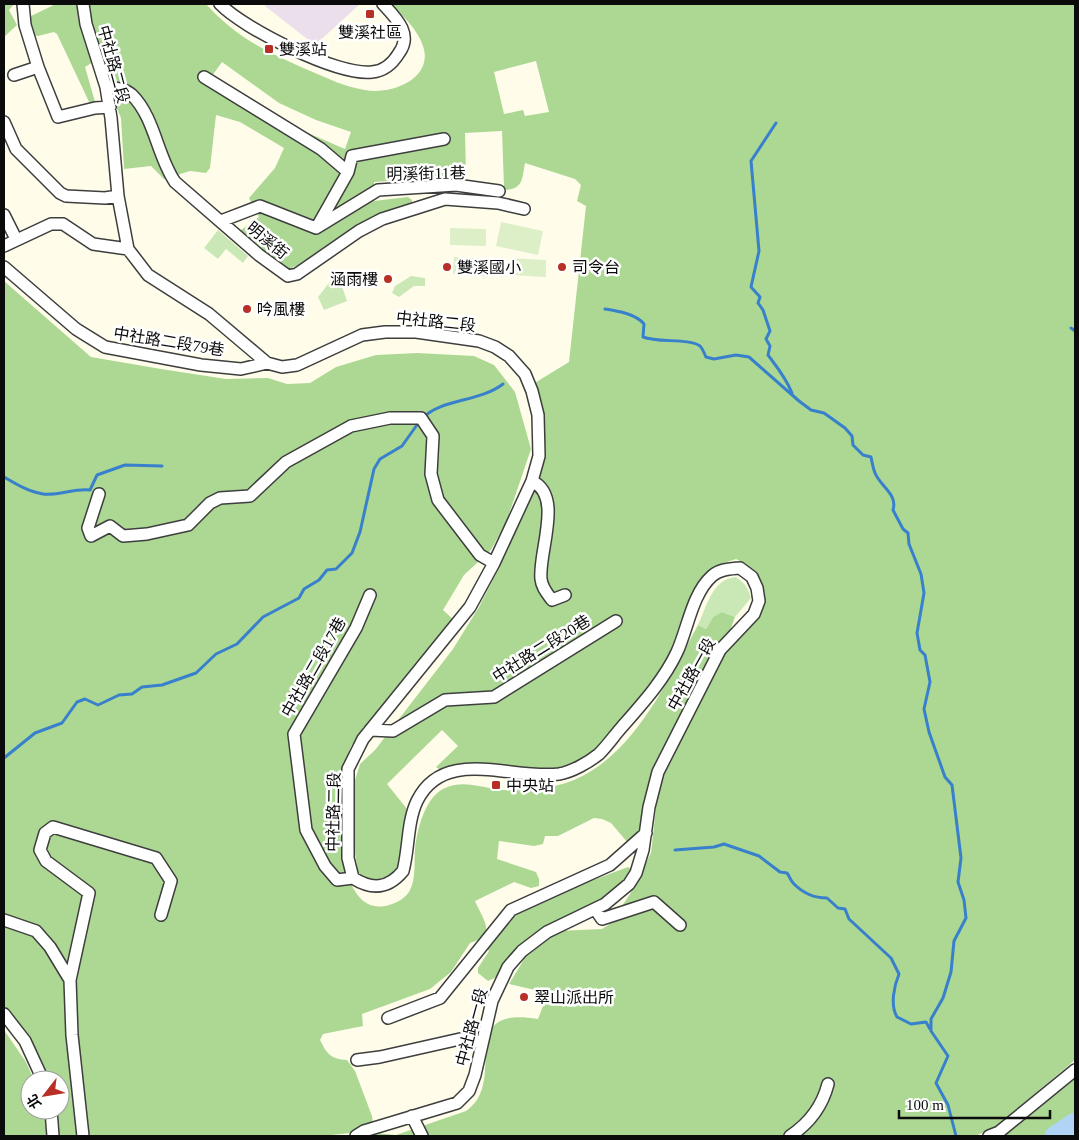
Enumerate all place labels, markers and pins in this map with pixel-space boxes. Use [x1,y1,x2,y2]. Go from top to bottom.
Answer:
marker: 雙溪社區 [364,8,376,20]
place label: 雙溪社區 [338,24,402,41]
place label: 雙溪站 [279,41,327,58]
marker: 雙溪站 [263,43,275,55]
place label: 雙溪國小 [457,259,521,276]
place label: 司令台 [572,259,620,276]
marker: 雙溪國小 [441,261,453,273]
marker: 司令台 [556,261,568,273]
place label: 涵雨樓 [330,271,378,288]
marker: 涵雨樓 [382,273,394,285]
place label: 吟風樓 [257,301,305,318]
marker: 吟風樓 [241,303,253,315]
place label: 中央站 [506,777,554,794]
marker: 中央站 [490,779,502,791]
place label: 翠山派出所 [534,989,614,1006]
marker: 翠山派出所 [518,991,530,1003]

